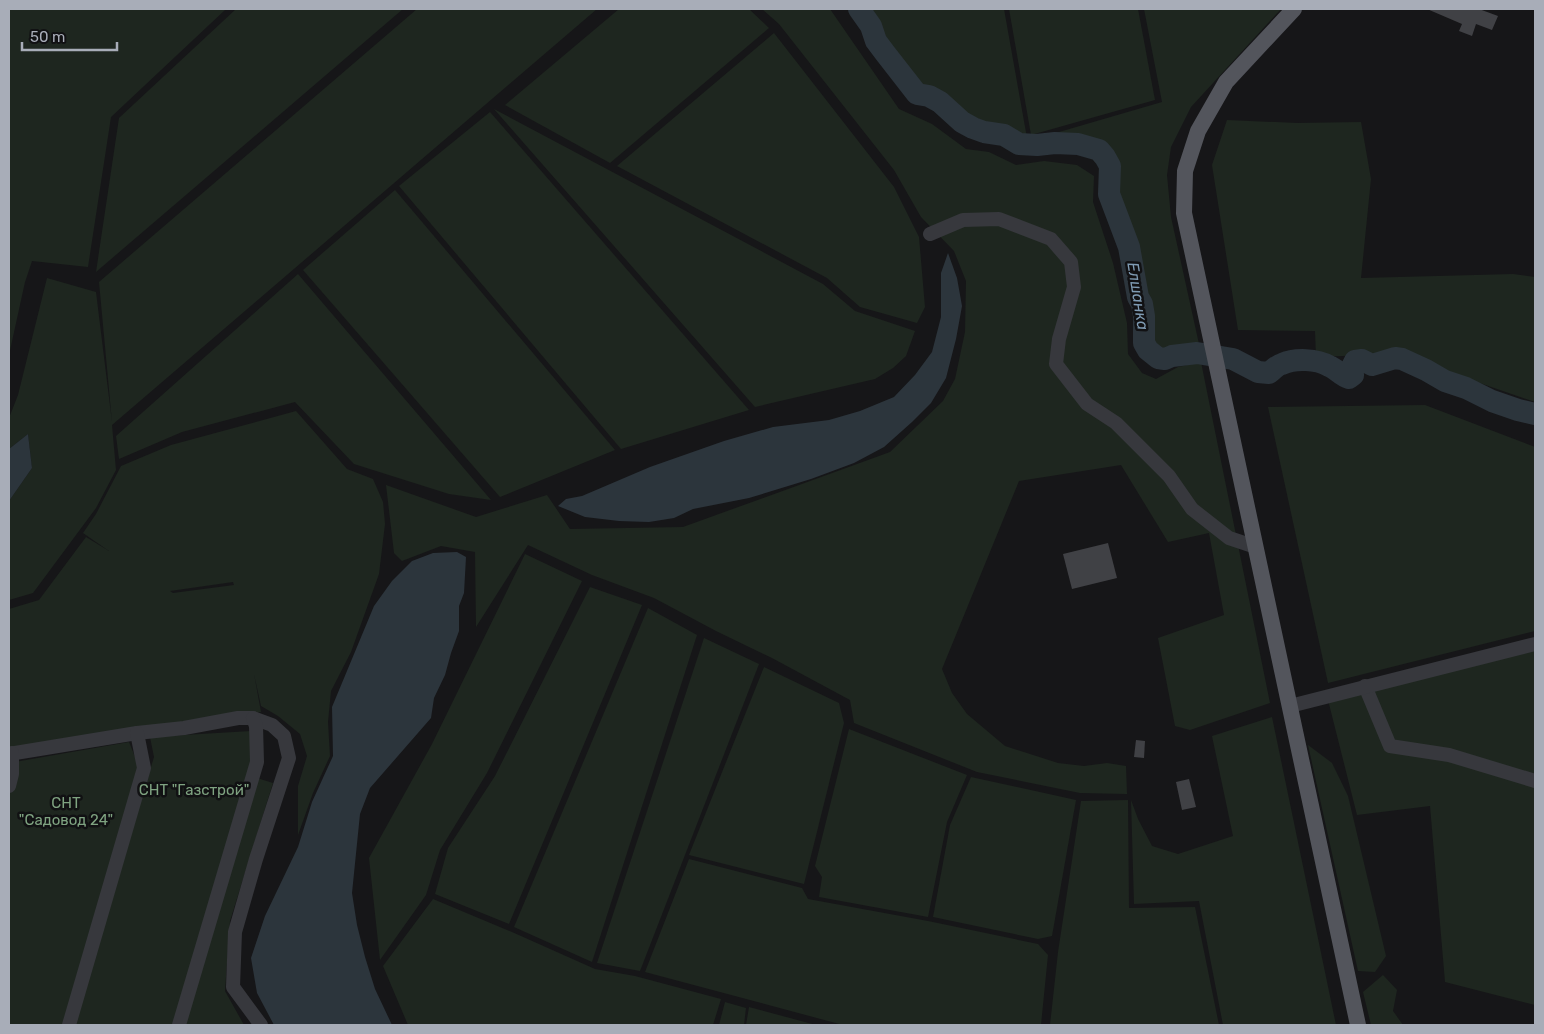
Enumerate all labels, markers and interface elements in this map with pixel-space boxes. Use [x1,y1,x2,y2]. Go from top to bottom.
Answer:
scale bar [22,20,118,52]
text: 50 m [30,28,65,46]
water label: Елшанка [1123,261,1153,331]
park label: СНТ "Газстрой" [139,781,249,799]
park label: СНТ "Садовод 24" [19,794,113,829]

